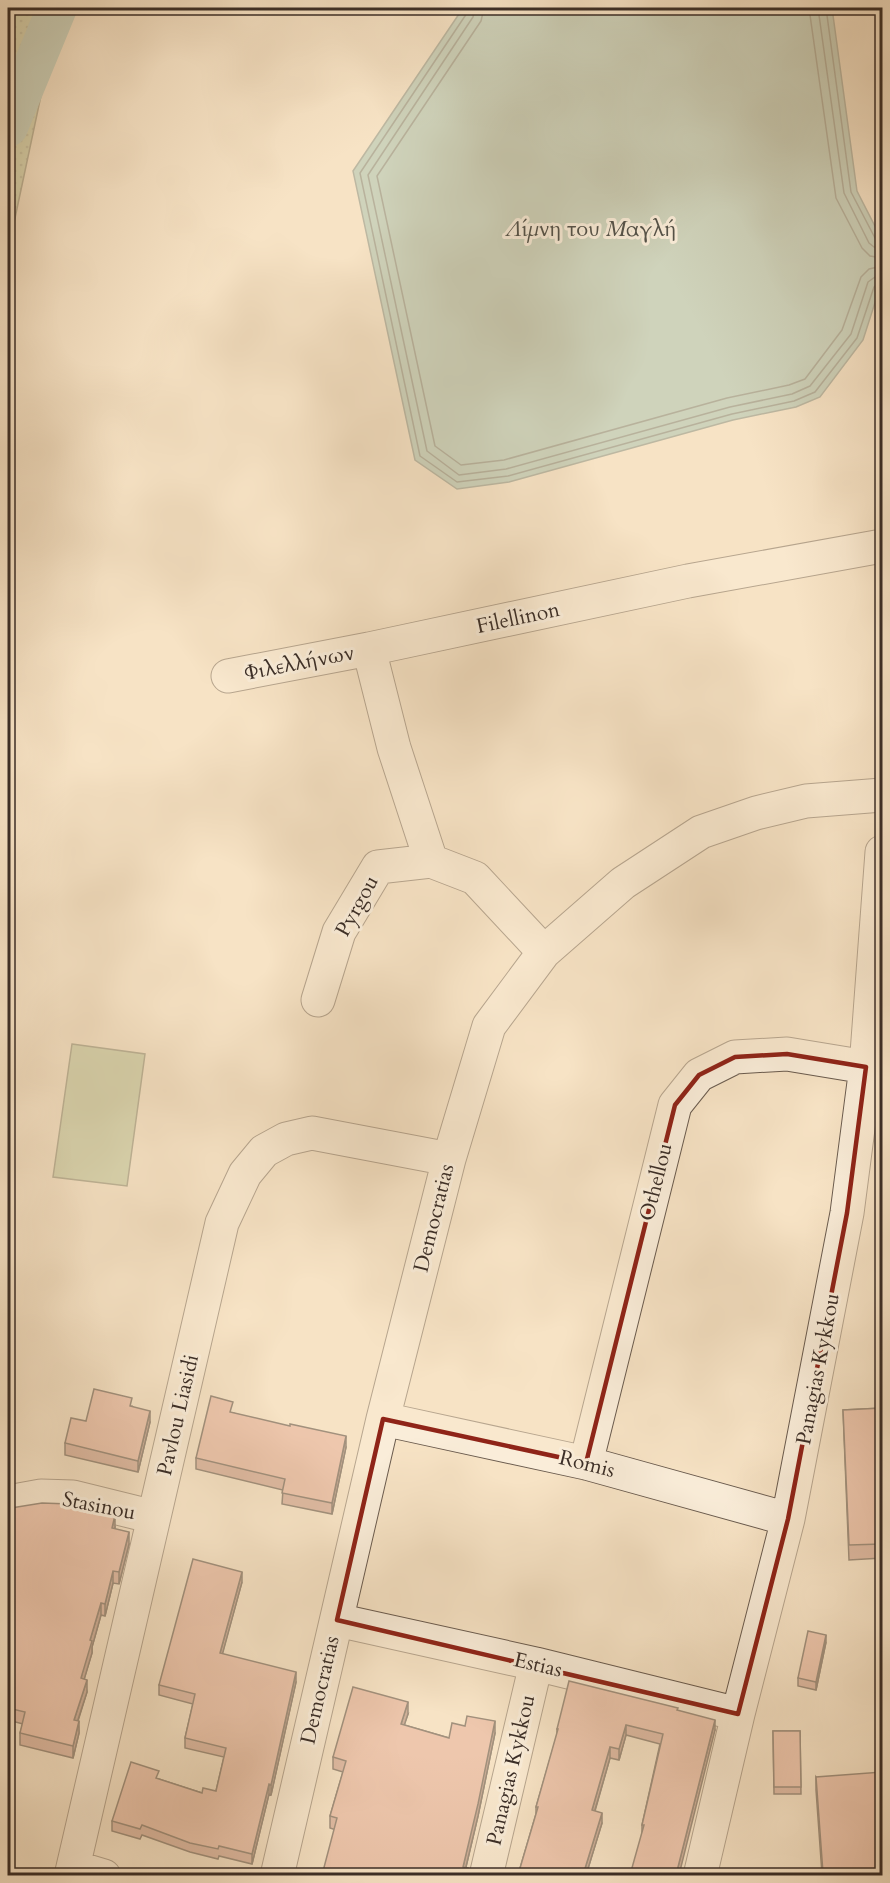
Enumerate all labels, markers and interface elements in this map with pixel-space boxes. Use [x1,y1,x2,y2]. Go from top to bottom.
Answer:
water label: Λίμνη του Μαγλή [504,214,677,244]
street label: Filellinon [474,595,562,641]
street label: Φιλελλήνων [242,638,356,688]
street label: Pyrgou [328,870,386,942]
street label: Othellou [632,1140,680,1224]
street label: Democratias [407,1161,461,1275]
street label: Panagias Kykkou [789,1291,847,1447]
street label: Pavlou Liasidi [150,1351,206,1479]
street label: Romis [556,1443,618,1485]
street label: Stasinou [60,1485,138,1527]
street label: Democratias [293,1633,347,1747]
street label: Estias [511,1645,565,1685]
street label: Panagias Kykkou [480,1692,542,1848]

